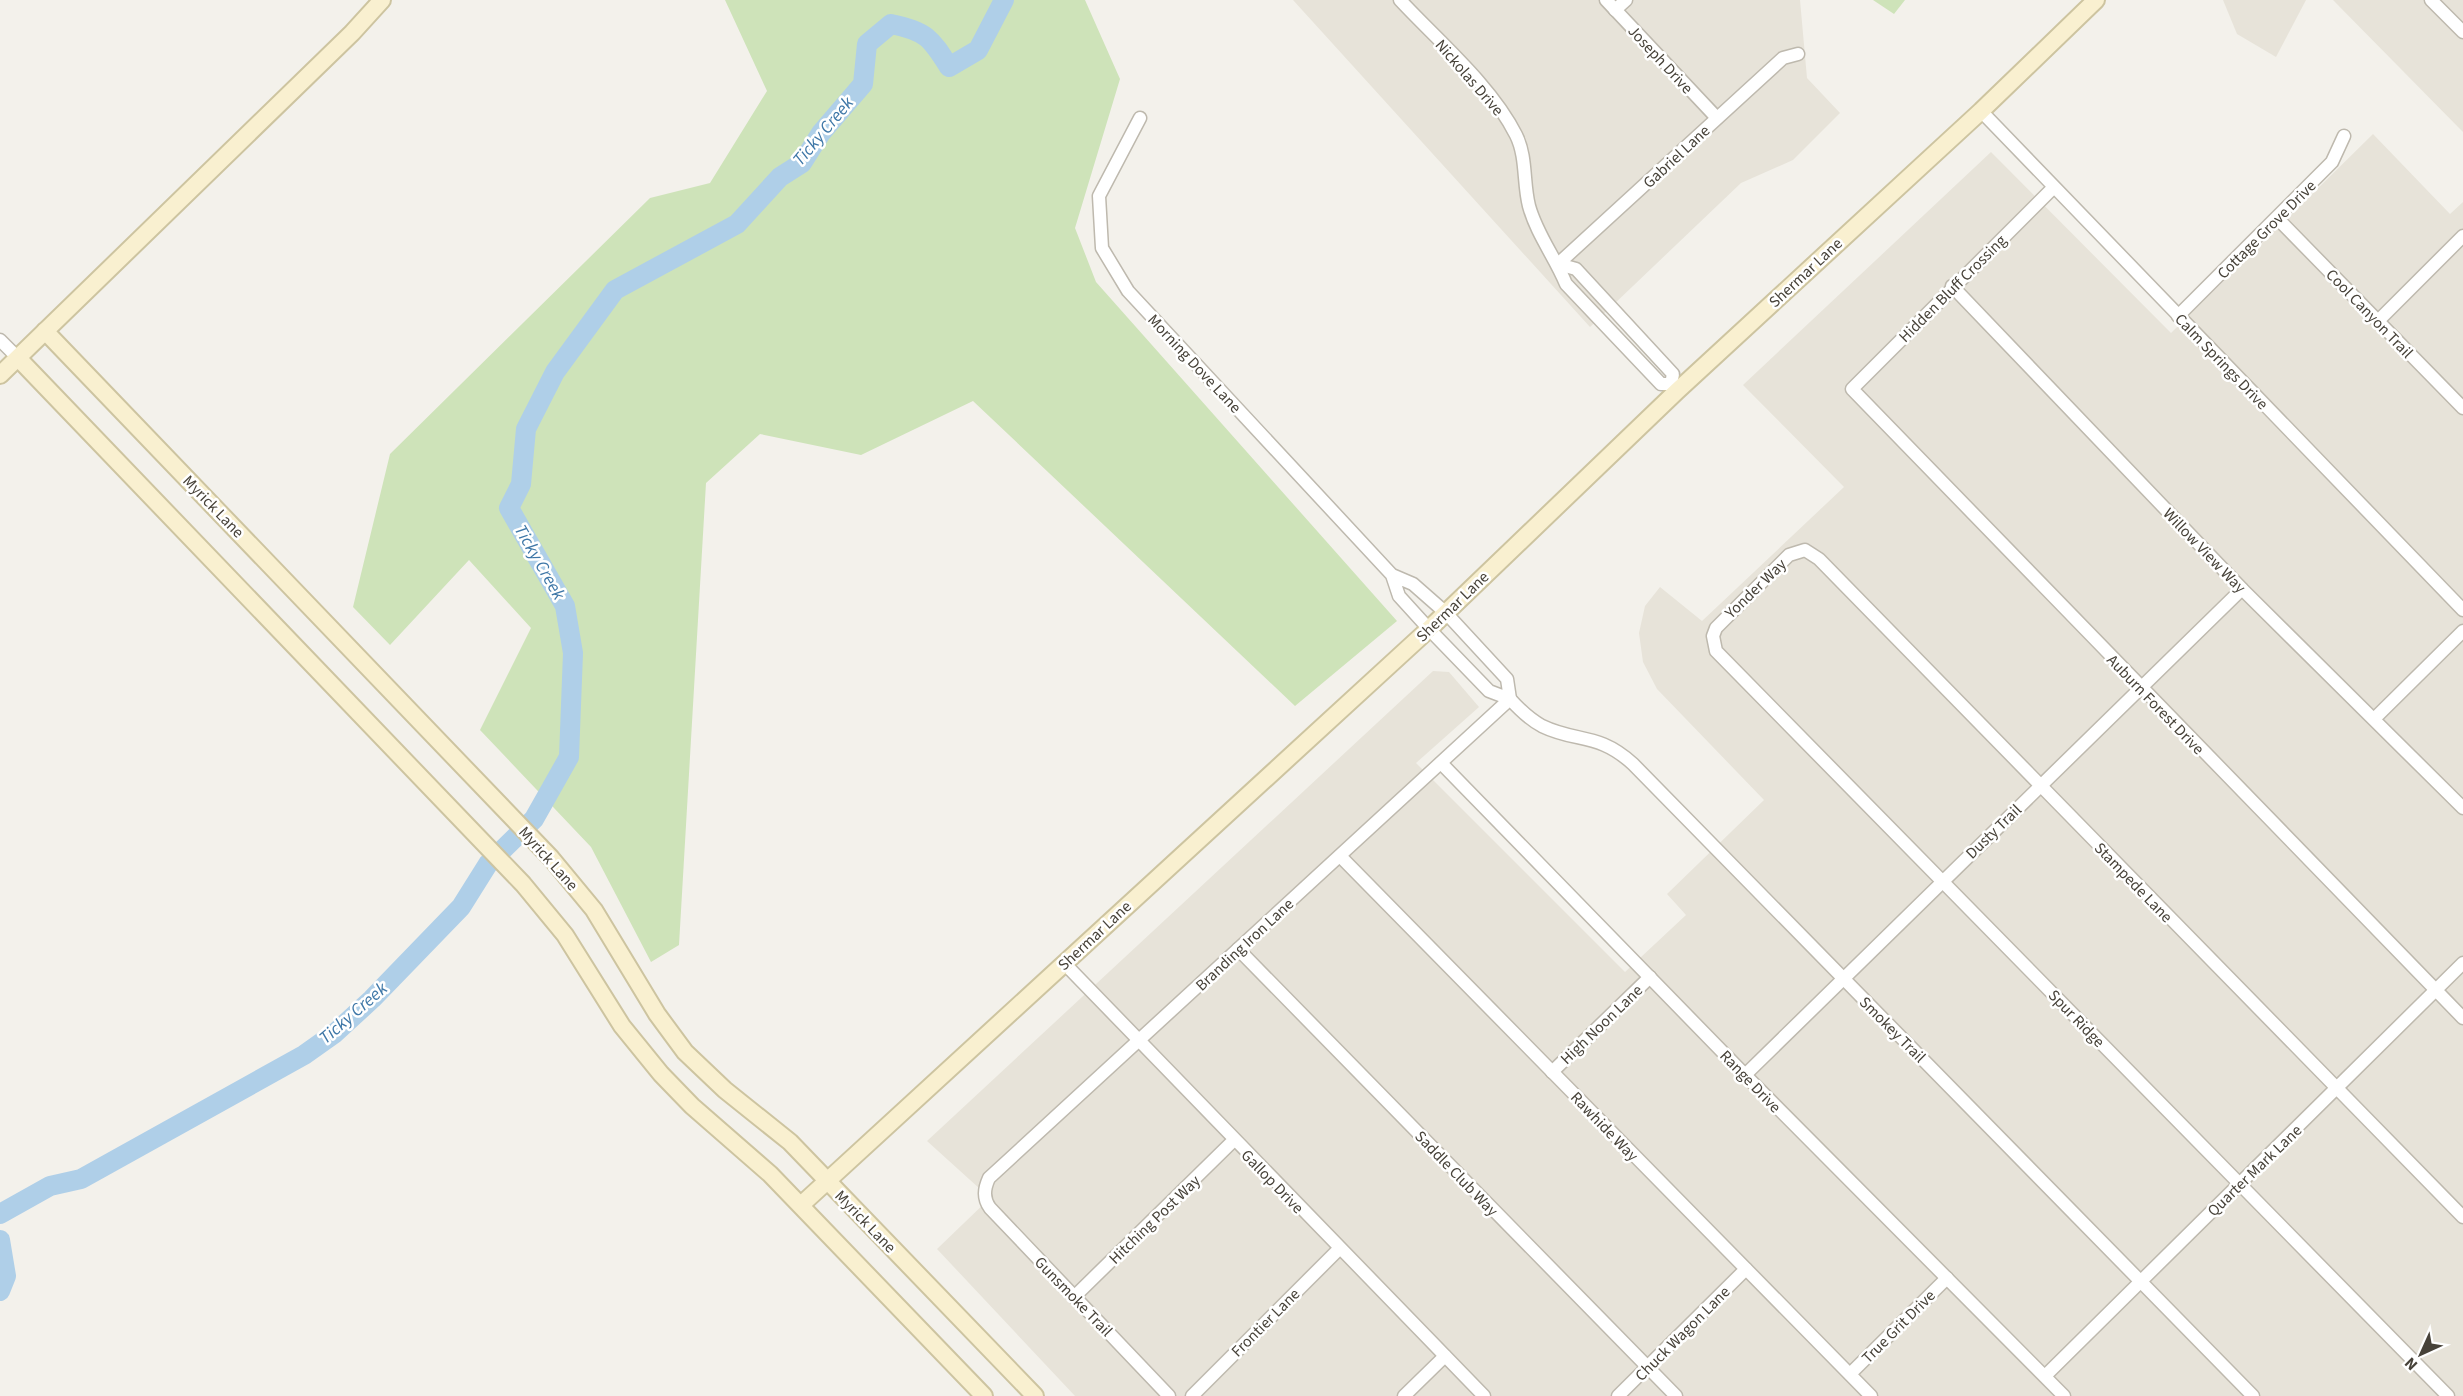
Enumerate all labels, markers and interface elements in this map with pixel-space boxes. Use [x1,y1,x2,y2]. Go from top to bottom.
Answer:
street label: Joseph Drive [1623,21,1698,99]
street label: Nickolas Drive [1430,35,1509,121]
water label: Ticky Creek [787,91,860,171]
street label: Gabriel Lane [1638,120,1715,193]
street label: Cottage Grove Drive [2212,175,2321,284]
street label: Hidden Bluff Crossing [1894,230,2011,347]
street label: Shermar Lane [1764,233,1847,313]
street label: Cool Canyon Trail [2321,264,2418,363]
street label: Morning Dove Lane [1143,309,1246,418]
street label: Calm Springs Drive [2170,309,2273,415]
street label: Myrick Lane [178,470,249,543]
street label: Willow View Way [2158,503,2251,599]
water label: Ticky Creek [508,520,571,605]
street label: Yonder Way [1719,553,1792,624]
street label: Shermar Lane [1411,566,1494,647]
street label: Auburn Forest Drive [2102,650,2209,760]
street label: Dusty Trail [1961,799,2027,864]
street label: Myrick Lane [513,822,583,896]
street label: Stampede Lane [2089,838,2177,928]
street label: Branding Iron Lane [1191,893,1299,996]
street label: Shermar Lane [1053,896,1136,976]
water label: Ticky Creek [314,976,393,1050]
street label: High Noon Lane [1556,980,1648,1070]
street label: Spur Ridge [2043,985,2109,1052]
street label: Smokey Trail [1854,992,1930,1068]
street label: Range Drive [1715,1045,1786,1118]
street label: Rawhide Way [1565,1087,1644,1167]
street label: Quarter Mark Lane [2203,1120,2307,1222]
street label: Saddle Club Way [1410,1126,1503,1222]
street label: Gallop Drive [1236,1145,1309,1219]
street label: Hitching Post Way [1104,1170,1206,1269]
street label: Myrick Lane [830,1185,901,1258]
street label: Gunsmoke Trail [1029,1252,1117,1342]
street label: Chuck Wagon Lane [1630,1281,1735,1386]
street label: Frontier Lane [1226,1283,1305,1362]
street label: True Grit Drive [1857,1285,1940,1368]
north arrow [2391,1324,2451,1384]
text: N [2400,1352,2423,1375]

